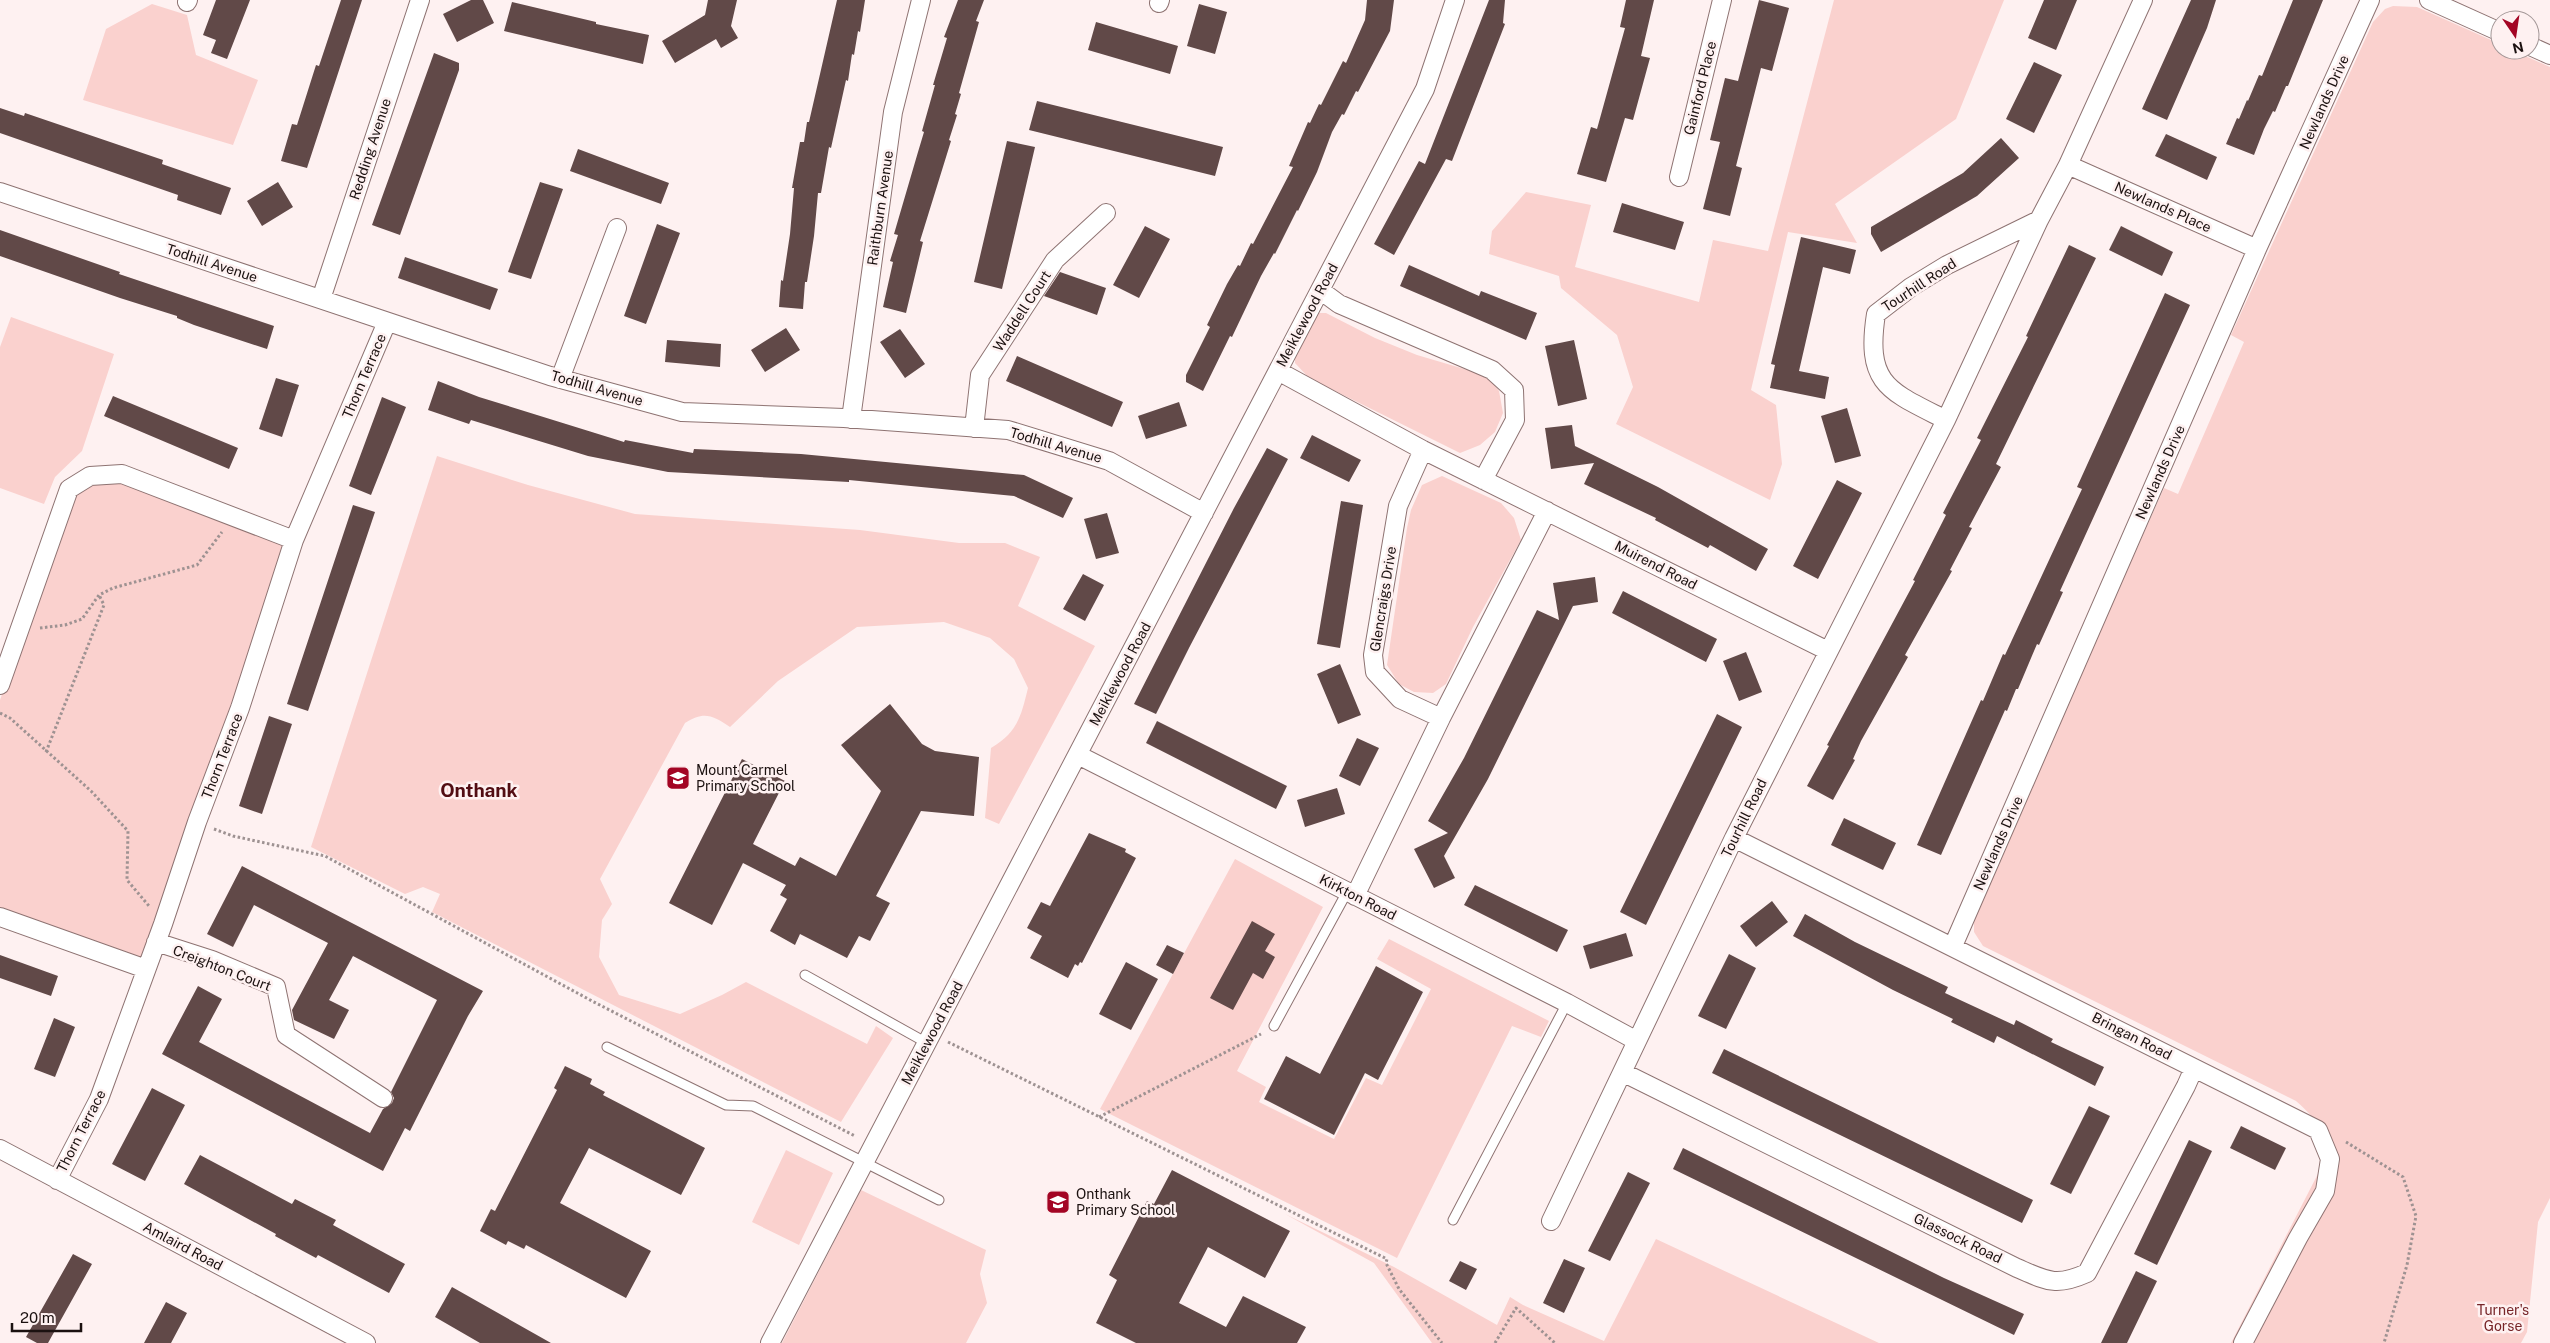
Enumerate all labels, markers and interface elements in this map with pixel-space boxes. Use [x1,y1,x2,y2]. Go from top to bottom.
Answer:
north arrow [2490,10,2540,60]
street label: Gainford Place [1681,39,1719,137]
text: N [2511,39,2525,57]
street label: Newlands Drive [2296,52,2352,152]
street label: Redding Avenue [346,96,394,202]
street label: Raithburn Avenue [864,150,896,266]
street label: Newlands Place [2112,178,2214,236]
street label: Todhill Avenue [164,241,260,285]
street label: Tourhill Road [1879,255,1959,315]
street label: Meiklewood Road [1273,261,1341,369]
street label: Waddell Court [990,268,1054,354]
street label: Thorn Terrace [339,331,389,421]
street label: Todhill Avenue [549,367,645,409]
street label: Newlands Drive [2132,422,2188,522]
street label: Todhill Avenue [1008,424,1104,466]
street label: Muirend Road [1612,537,1700,593]
street label: Glencraigs Drive [1367,545,1399,653]
street label: Meiklewood Road [1086,620,1154,728]
street label: Thorn Terrace [198,711,246,801]
place label: Mount Carmel Primary School [696,762,795,794]
school or university icon: Mount Carmel Primary School [665,765,691,791]
street label: Tourhill Road [1718,776,1770,860]
district label: Onthank [440,779,518,801]
street label: Newlands Drive [1970,793,2026,893]
street label: Kirkton Road [1317,871,1399,923]
street label: Creighton Court [171,942,273,994]
street label: Meiklewood Road [898,979,966,1087]
street label: Bringan Road [2089,1009,2175,1063]
street label: Thorn Terrace [53,1087,109,1175]
place label: Onthank Primary School [1076,1186,1175,1218]
school or university icon: Onthank Primary School [1045,1189,1071,1215]
street label: Glassock Road [1911,1210,2005,1266]
street label: Amlaird Road [140,1218,226,1274]
scale bar [12,1300,81,1332]
park label: Turner's Gorse [2477,1302,2529,1334]
text: 20 m [20,1309,55,1326]

